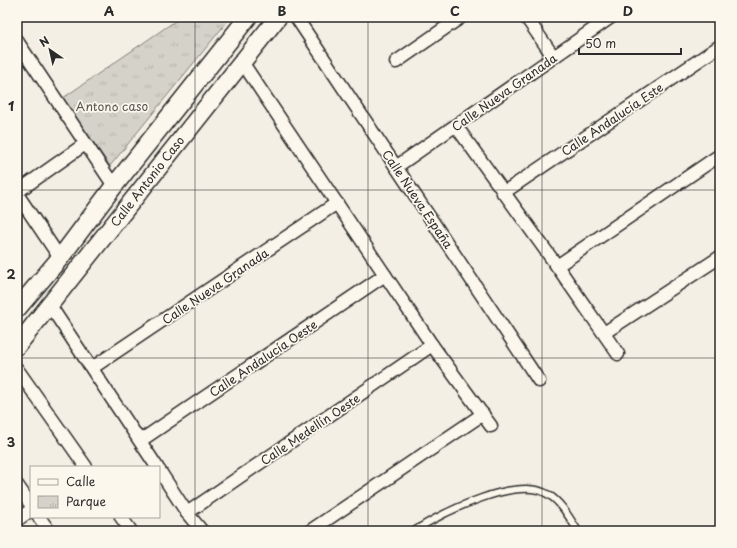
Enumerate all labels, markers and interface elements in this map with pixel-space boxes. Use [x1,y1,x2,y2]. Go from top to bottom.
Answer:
text: A [104,1,114,20]
text: B [278,1,287,20]
text: C [450,1,460,20]
text: D [623,1,633,20]
north arrow [30,30,70,70]
scale bar [579,30,681,56]
text: N [36,32,53,51]
text: 50 m [585,34,616,52]
street label: Calle Nueva Granada [448,48,561,135]
street label: Calle Andalucía Este [557,78,667,160]
text: 1 [8,96,14,115]
park label: Antono caso [76,97,148,115]
street label: Calle Antonio Caso [106,132,188,230]
street label: Calle Nueva España [378,146,458,252]
street label: Calle Nueva Granada [158,243,272,328]
text: 2 [6,264,16,283]
street label: Calle Andalucía Oeste [205,315,321,401]
street label: Calle Medellín Oeste [257,389,363,469]
text: 3 [7,432,16,451]
legend [30,466,160,518]
text: Calle [66,472,96,490]
text: Parque [66,492,106,510]

